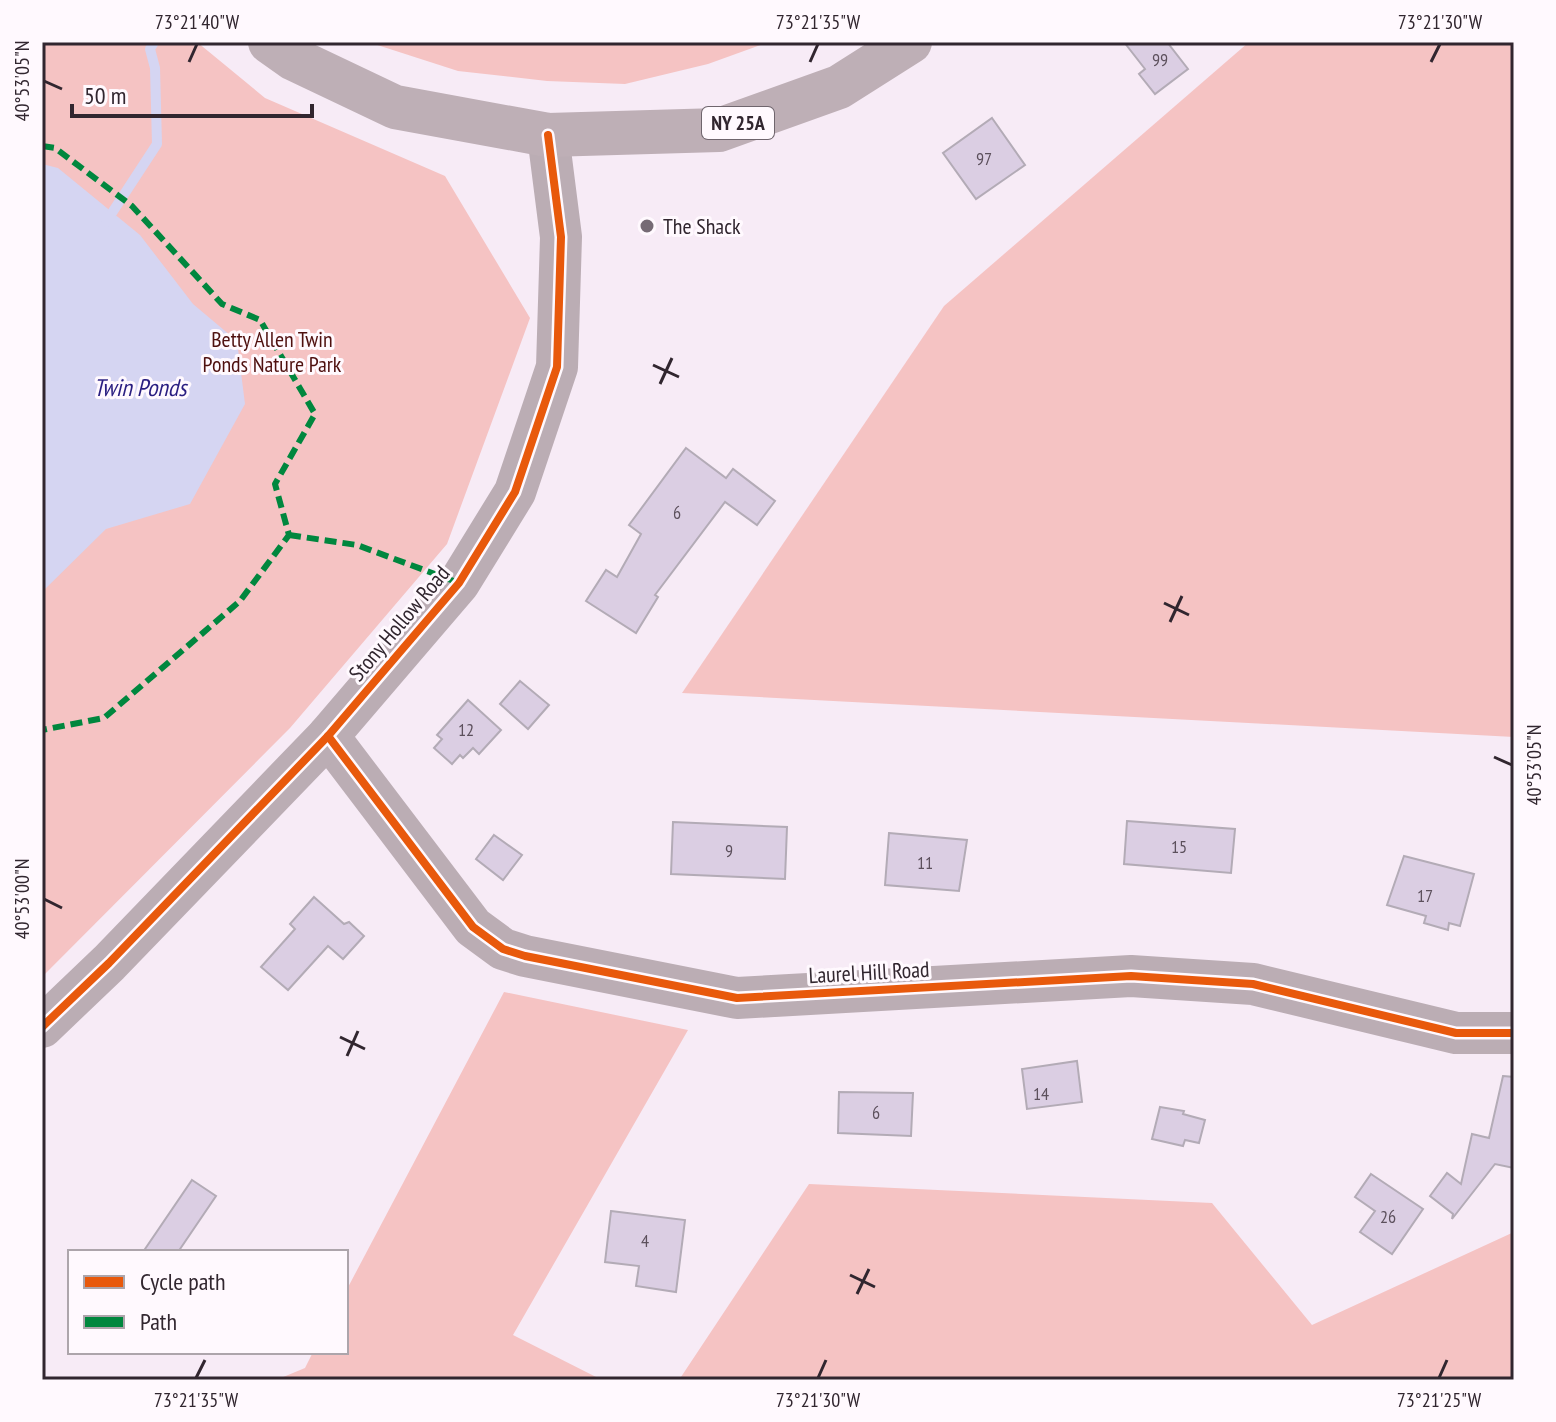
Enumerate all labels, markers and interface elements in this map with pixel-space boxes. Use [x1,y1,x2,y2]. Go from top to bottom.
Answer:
text: 73°21'40"W [155,9,240,35]
text: 73°21'35"W [776,9,861,35]
text: 73°21'30"W [1398,9,1483,35]
text: 40°53'05"N [9,41,35,121]
house number: 99 [1152,48,1168,71]
scale bar [72,68,312,118]
text: 50 m [84,80,126,111]
road number: NY 25A [702,107,774,139]
house number: 97 [976,147,992,170]
place label: The Shack [663,212,741,240]
marker: The Shack [638,217,656,235]
park label: Betty Allen Twin Ponds Nature Park [203,325,342,378]
water label: Twin Ponds [94,372,189,403]
house number: 6 [673,501,681,524]
street label: Stony Hollow Road [343,559,455,687]
house number: 12 [458,718,474,741]
text: 40°53'05"N [1521,725,1547,805]
house number: 15 [1171,835,1187,858]
house number: 9 [725,839,733,862]
house number: 11 [917,851,933,874]
text: 40°53'00"N [9,859,35,939]
house number: 17 [1417,884,1433,907]
street label: Laurel Hill Road [808,955,930,989]
house number: 14 [1033,1082,1049,1105]
house number: 6 [872,1101,880,1124]
house number: 26 [1380,1205,1396,1228]
house number: 4 [641,1229,649,1252]
legend [68,1250,348,1354]
text: Cycle path [140,1266,226,1297]
text: Path [140,1306,177,1337]
text: 73°21'35"W [154,1387,239,1413]
text: 73°21'30"W [776,1387,861,1413]
text: 73°21'25"W [1397,1387,1482,1413]

